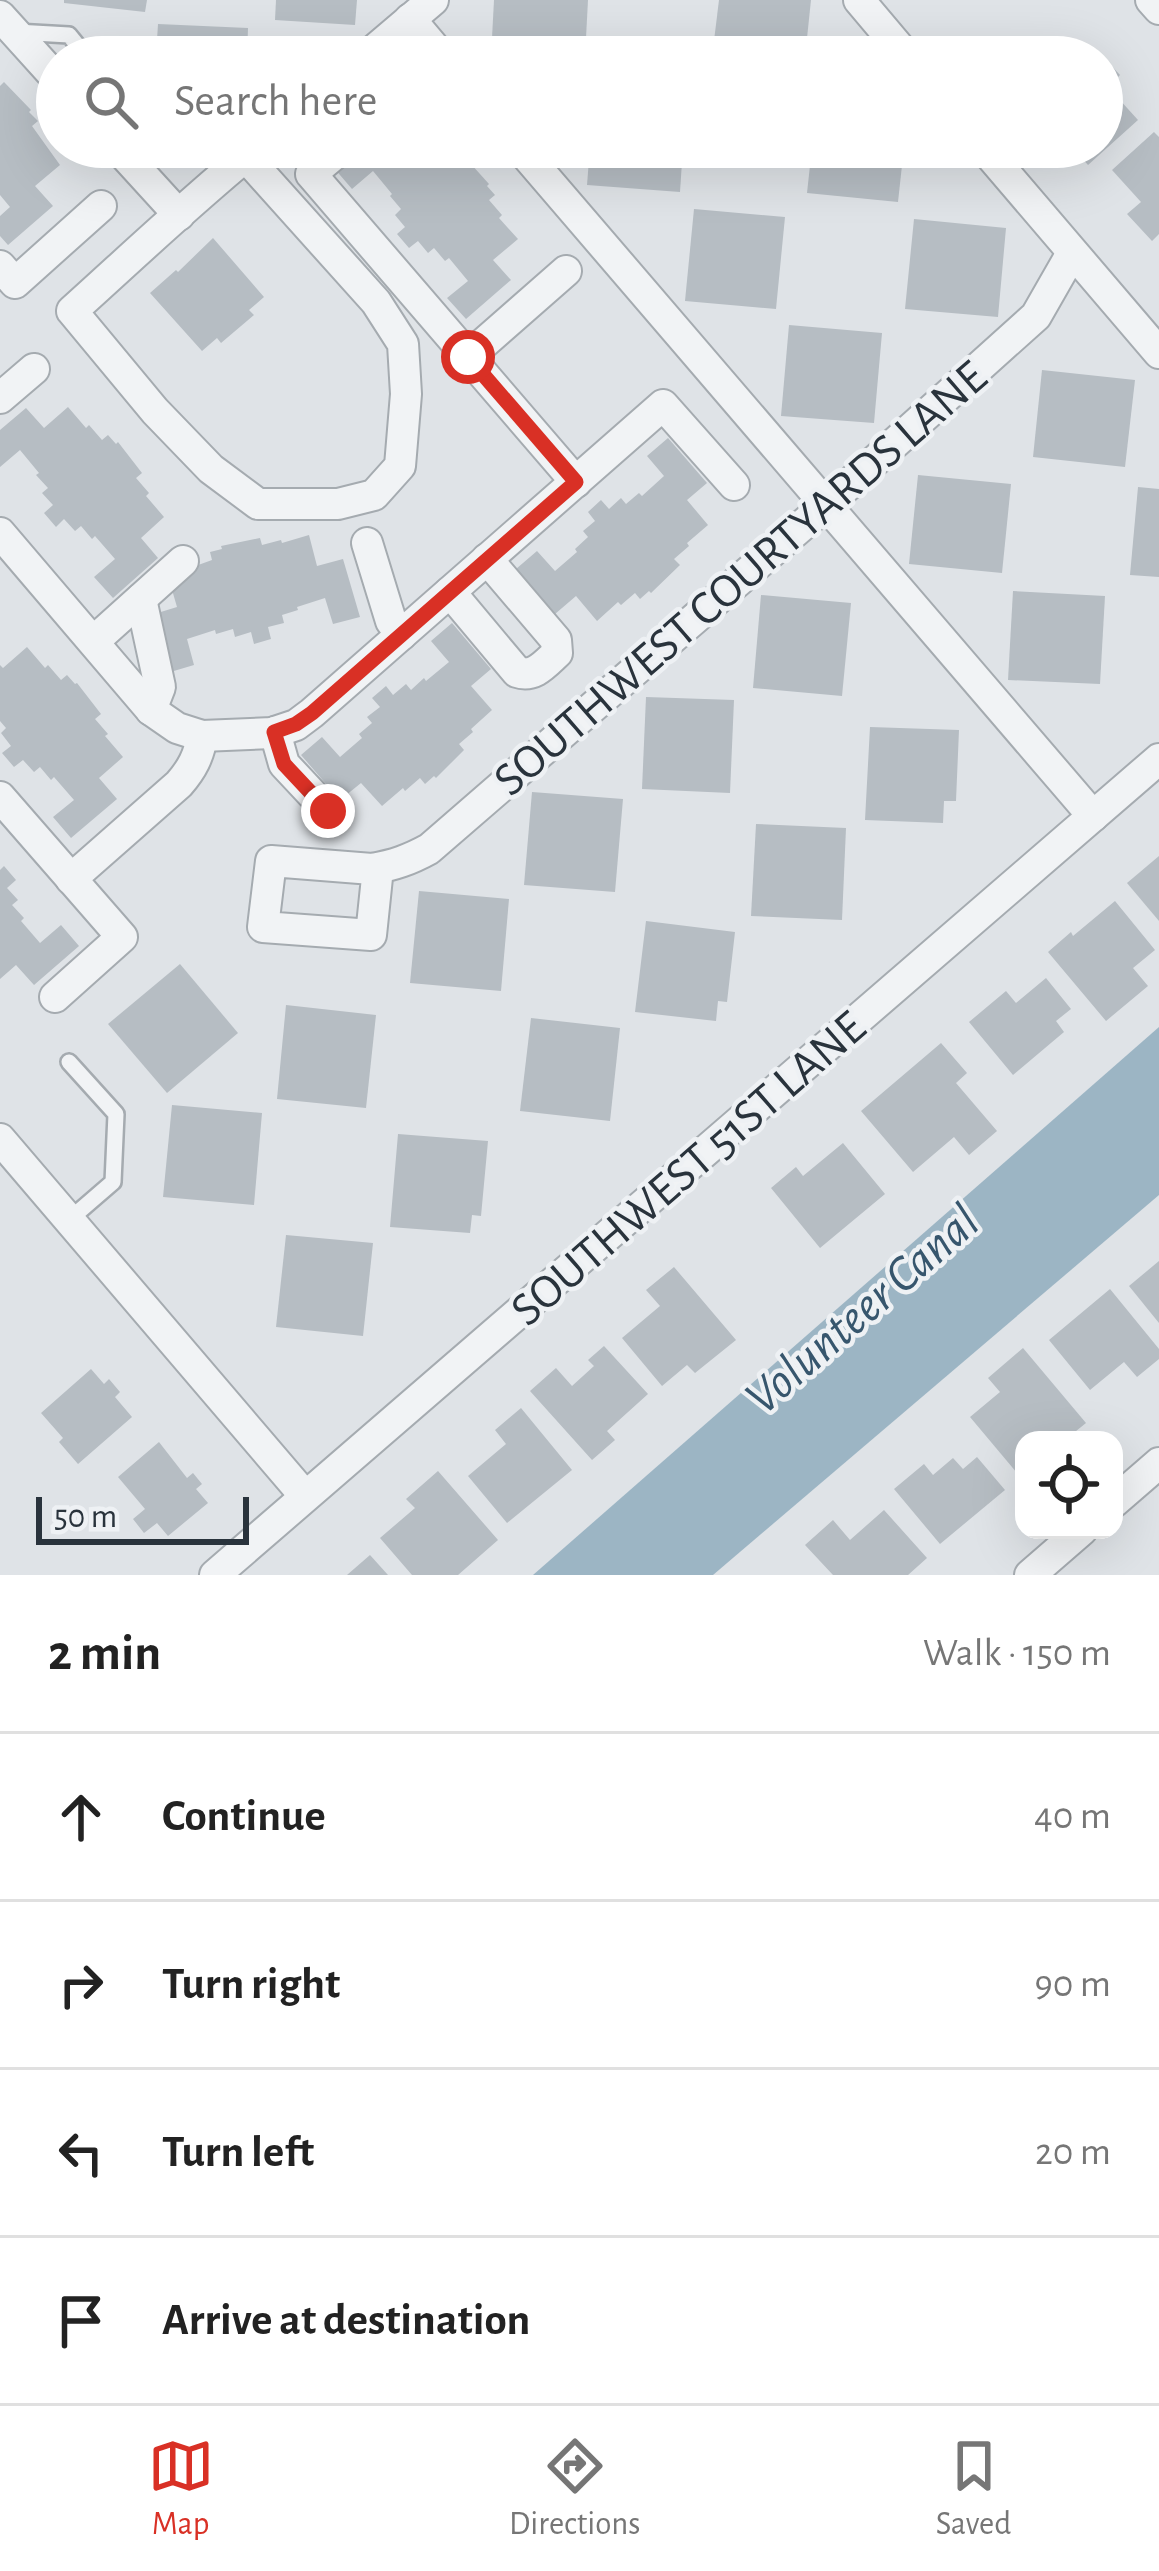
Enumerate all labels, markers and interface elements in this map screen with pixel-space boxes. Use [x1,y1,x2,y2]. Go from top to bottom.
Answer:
search box [36,36,1123,168]
icon: search [78,69,144,135]
text: Search here [174,79,377,124]
route start [441,330,495,384]
street label: SOUTHWEST COURTYARDS LANE [486,353,996,806]
route end [301,784,355,838]
street label: SOUTHWEST 51ST LANE [503,1003,875,1336]
water label: Volunteer Canal [736,1195,989,1424]
map controls [1015,1431,1123,1539]
button: locate [1015,1431,1123,1539]
scale bar [36,1491,249,1544]
text: 50 m [54,1501,117,1534]
text: 2 min [48,1628,161,1679]
text: Walk · 150 m [923,1634,1111,1673]
icon: ahead [48,1784,114,1850]
text: Continue [162,1794,326,1839]
text: 40 m [1034,1797,1111,1836]
icon: right [48,1952,114,2018]
text: Turn right [162,1962,340,2007]
text: 90 m [1034,1965,1111,2004]
icon: left [48,2120,114,2186]
text: Turn left [162,2130,314,2175]
text: 20 m [1035,2133,1111,2172]
icon: arrive [48,2288,114,2354]
text: Arrive at destination [162,2298,530,2343]
tab: Map [148,2433,214,2545]
tab: Directions [509,2433,640,2545]
tab: Saved [936,2433,1011,2545]

